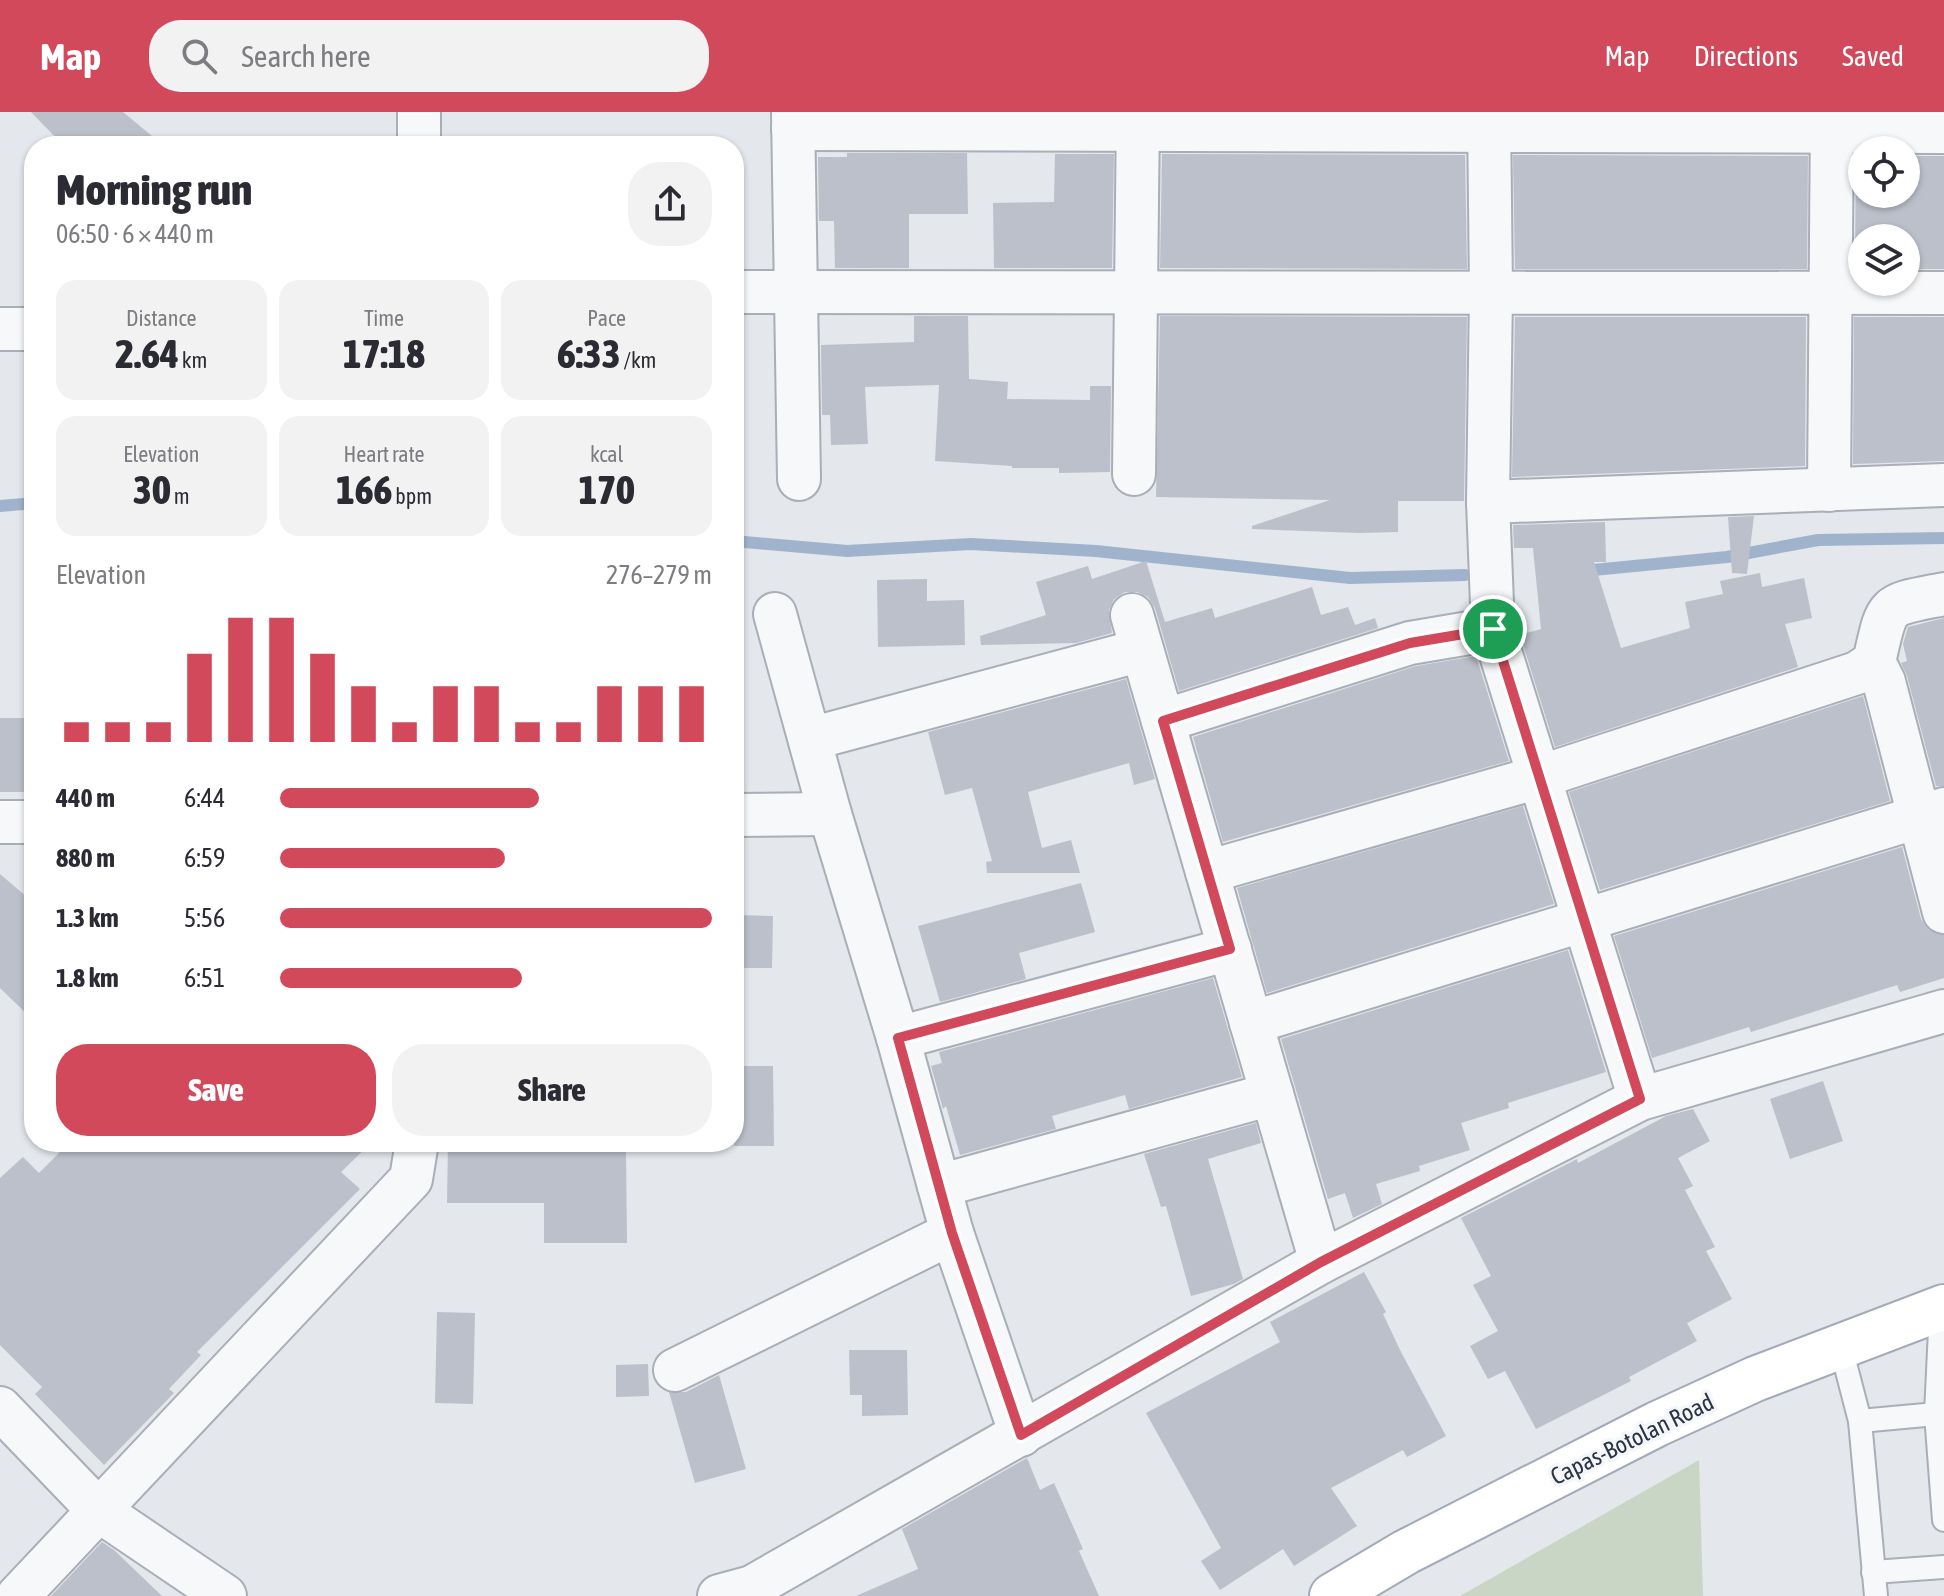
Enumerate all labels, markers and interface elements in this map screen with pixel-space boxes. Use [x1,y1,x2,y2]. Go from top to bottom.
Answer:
search box [149,20,709,92]
icon: search [177,34,221,78]
text: Map [40,35,101,78]
text: Search here [241,39,371,73]
text: Map [1605,40,1650,72]
text: Directions [1694,40,1798,72]
text: Saved [1842,40,1904,72]
map controls [1848,136,1920,296]
button: locate [1848,136,1920,208]
button: share [628,162,712,246]
text: Morning run [56,164,252,214]
text: 06:50 · 6 × 440 m [56,219,214,249]
button: layers [1848,224,1920,296]
text: Distance [126,305,197,331]
text: Time [364,305,404,331]
text: Pace [587,305,626,331]
text: 2.64 [115,331,179,376]
text: 17:18 [343,331,425,376]
text: 6:33 [557,331,620,376]
text: km [179,347,207,373]
text: /km [620,347,656,373]
text: Elevation [123,441,199,467]
text: Heart rate [343,441,425,467]
text: kcal [590,441,623,467]
text: 30 [133,467,171,512]
text: 166 [336,467,392,512]
text: 170 [578,467,635,512]
text: m [171,483,190,509]
text: bpm [392,483,432,509]
text: Elevation [56,560,146,590]
text: 276–279 m [606,560,712,590]
pin [1459,595,1527,663]
icon: arrive [1471,607,1515,651]
text: 440 m [56,783,115,813]
text: 6:44 [184,783,225,813]
text: 880 m [56,843,115,873]
text: 6:59 [184,843,225,873]
text: 1.3 km [56,903,119,933]
text: 5:56 [184,903,225,933]
text: 1.8 km [56,963,119,993]
text: 6:51 [184,963,225,993]
button: Save [56,1044,376,1136]
button: Share [392,1044,712,1136]
street label: Capas-Botolan Road [1546,1388,1718,1490]

